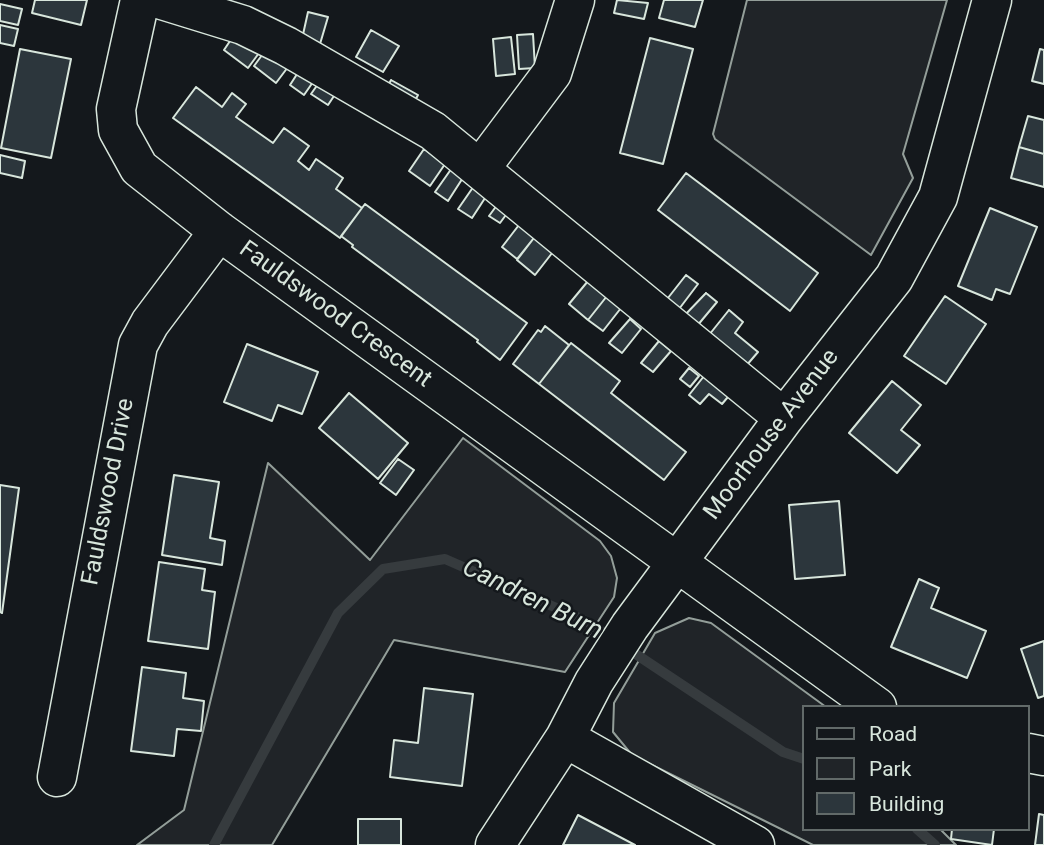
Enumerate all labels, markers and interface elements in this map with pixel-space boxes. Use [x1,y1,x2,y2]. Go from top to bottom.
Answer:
street label: Fauldswood Crescent [233,236,437,394]
street label: Moorhouse Avenue [698,344,846,526]
street label: Fauldswood Drive [77,396,141,588]
water label: Candren Burn [457,553,607,647]
legend [802,705,1030,831]
text: Road [869,722,917,746]
text: Park [869,757,911,781]
text: Building [869,792,944,816]

